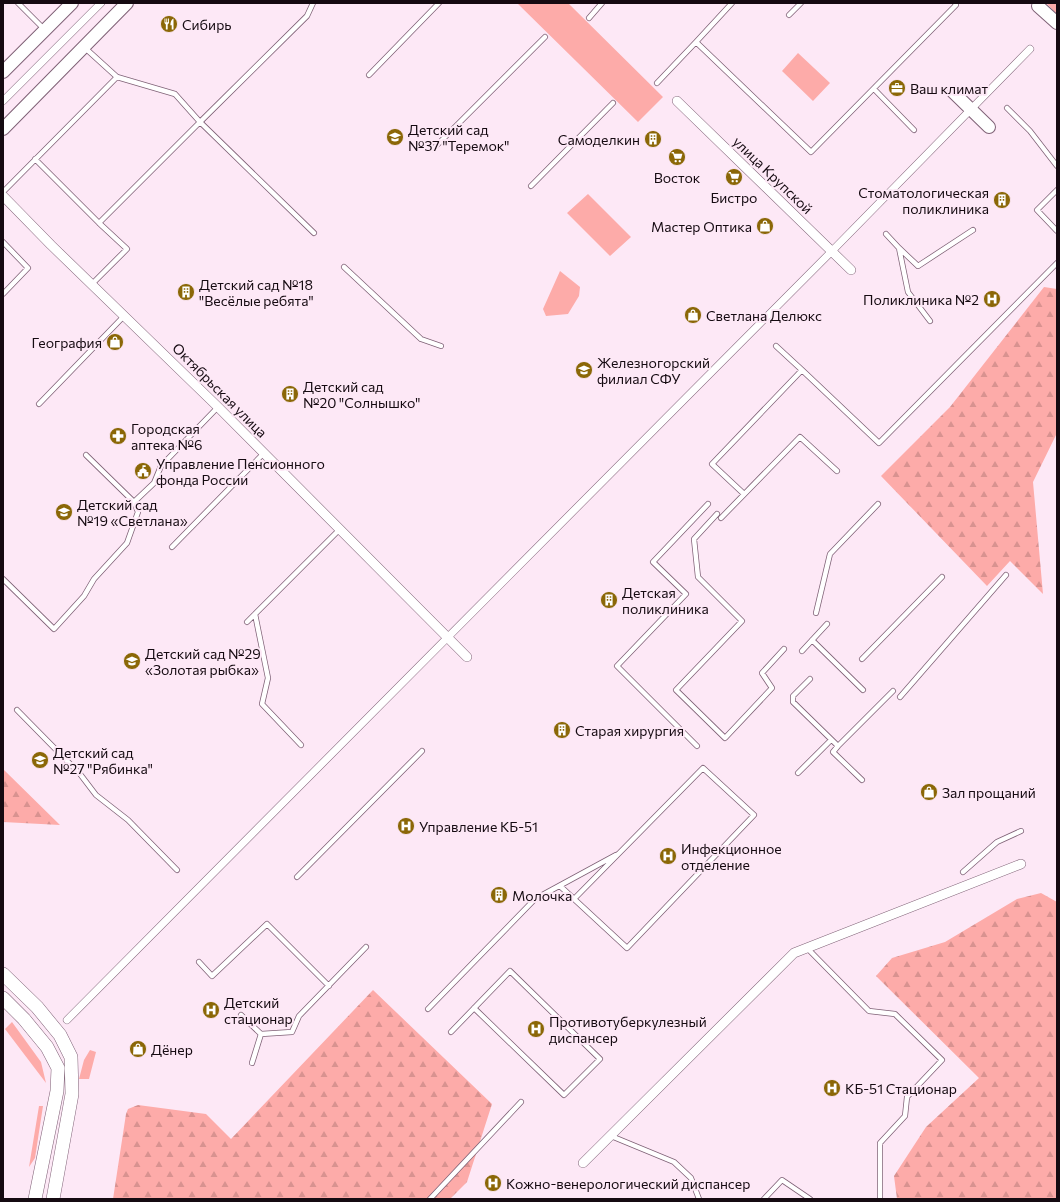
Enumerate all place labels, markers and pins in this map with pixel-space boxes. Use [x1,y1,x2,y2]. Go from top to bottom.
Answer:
restaurant icon: Сибирь [159,14,179,34]
place label: Сибирь [182,16,232,33]
office icon: Ваш климат [887,78,907,98]
place label: Ваш климат [910,80,988,97]
place label: Детский сад №37 "Теремок" [408,121,509,154]
school or university icon: Детский сад №37 "Теремок" [385,127,405,147]
building icon: Самоделкин [643,129,663,149]
place label: Самоделкин [558,131,640,148]
supermarket icon: Восток [667,147,687,167]
supermarket icon: Бистро [724,167,744,187]
place label: Восток [654,169,701,186]
place label: Стоматологическая поликлиника [858,184,989,217]
place label: Бистро [711,189,757,206]
building icon: Стоматологическая поликлиника [992,190,1012,210]
shop icon: Мастер Оптика [755,216,775,236]
place label: Мастер Оптика [651,218,752,235]
place label: Детский сад №18 "Весёлые ребята" [199,276,314,309]
building icon: Детский сад №18 "Весёлые ребята" [176,282,196,302]
hospital icon: Поликлиника №2 [982,289,1002,309]
place label: Поликлиника №2 [863,291,979,308]
shop icon: Светлана Делюкс [683,305,703,325]
place label: Светлана Делюкс [706,307,822,324]
shop icon: География [105,332,125,352]
place label: География [31,334,102,351]
place label: Железногорский филиал СФУ [597,354,710,387]
school or university icon: Железногорский филиал СФУ [574,360,594,380]
place label: Детский сад №20 "Солнышко" [303,378,421,411]
building icon: Детский сад №20 "Солнышко" [280,384,300,404]
place label: Городская аптека №6 [131,420,202,453]
pharmacy icon: Городская аптека №6 [108,426,128,446]
place label: Управление Пенсионного фонда России [156,455,325,488]
public building icon: Управление Пенсионного фонда России [133,461,153,481]
place label: Детский сад №19 «Светлана» [77,496,188,529]
school or university icon: Детский сад №19 «Светлана» [54,502,74,522]
place label: Детская поликлиника [622,584,709,617]
building icon: Детская поликлиника [599,590,619,610]
place label: Детский сад №29 «Золотая рыбка» [145,645,261,678]
school or university icon: Детский сад №29 «Золотая рыбка» [122,651,142,671]
building icon: Старая хирургия [552,720,572,740]
place label: Старая хирургия [575,722,684,739]
place label: Детский сад №27 "Рябинка" [53,744,153,777]
school or university icon: Детский сад №27 "Рябинка" [30,750,50,770]
shop icon: Зал прощаний [919,782,939,802]
place label: Зал прощаний [942,784,1036,801]
hospital icon: Управление КБ-51 [396,816,416,836]
place label: Управление КБ-51 [419,818,538,835]
place label: Инфекционное отделение [681,840,782,873]
hospital icon: Инфекционное отделение [658,846,678,866]
building icon: Молочка [489,885,509,905]
place label: Молочка [512,887,572,904]
place label: Детский стационар [224,994,293,1027]
hospital icon: Детский стационар [201,1000,221,1020]
place label: Противотуберкулезный диспансер [549,1013,707,1046]
hospital icon: Противотуберкулезный диспансер [526,1019,546,1039]
shop icon: Дёнер [128,1039,148,1059]
place label: Дёнер [151,1041,193,1058]
hospital icon: КБ-51 Стационар [822,1078,842,1098]
place label: КБ-51 Стационар [845,1080,957,1097]
hospital icon: Кожно-венерологический диспансер [483,1173,503,1193]
place label: Кожно-венерологический диспансер [506,1175,750,1192]

